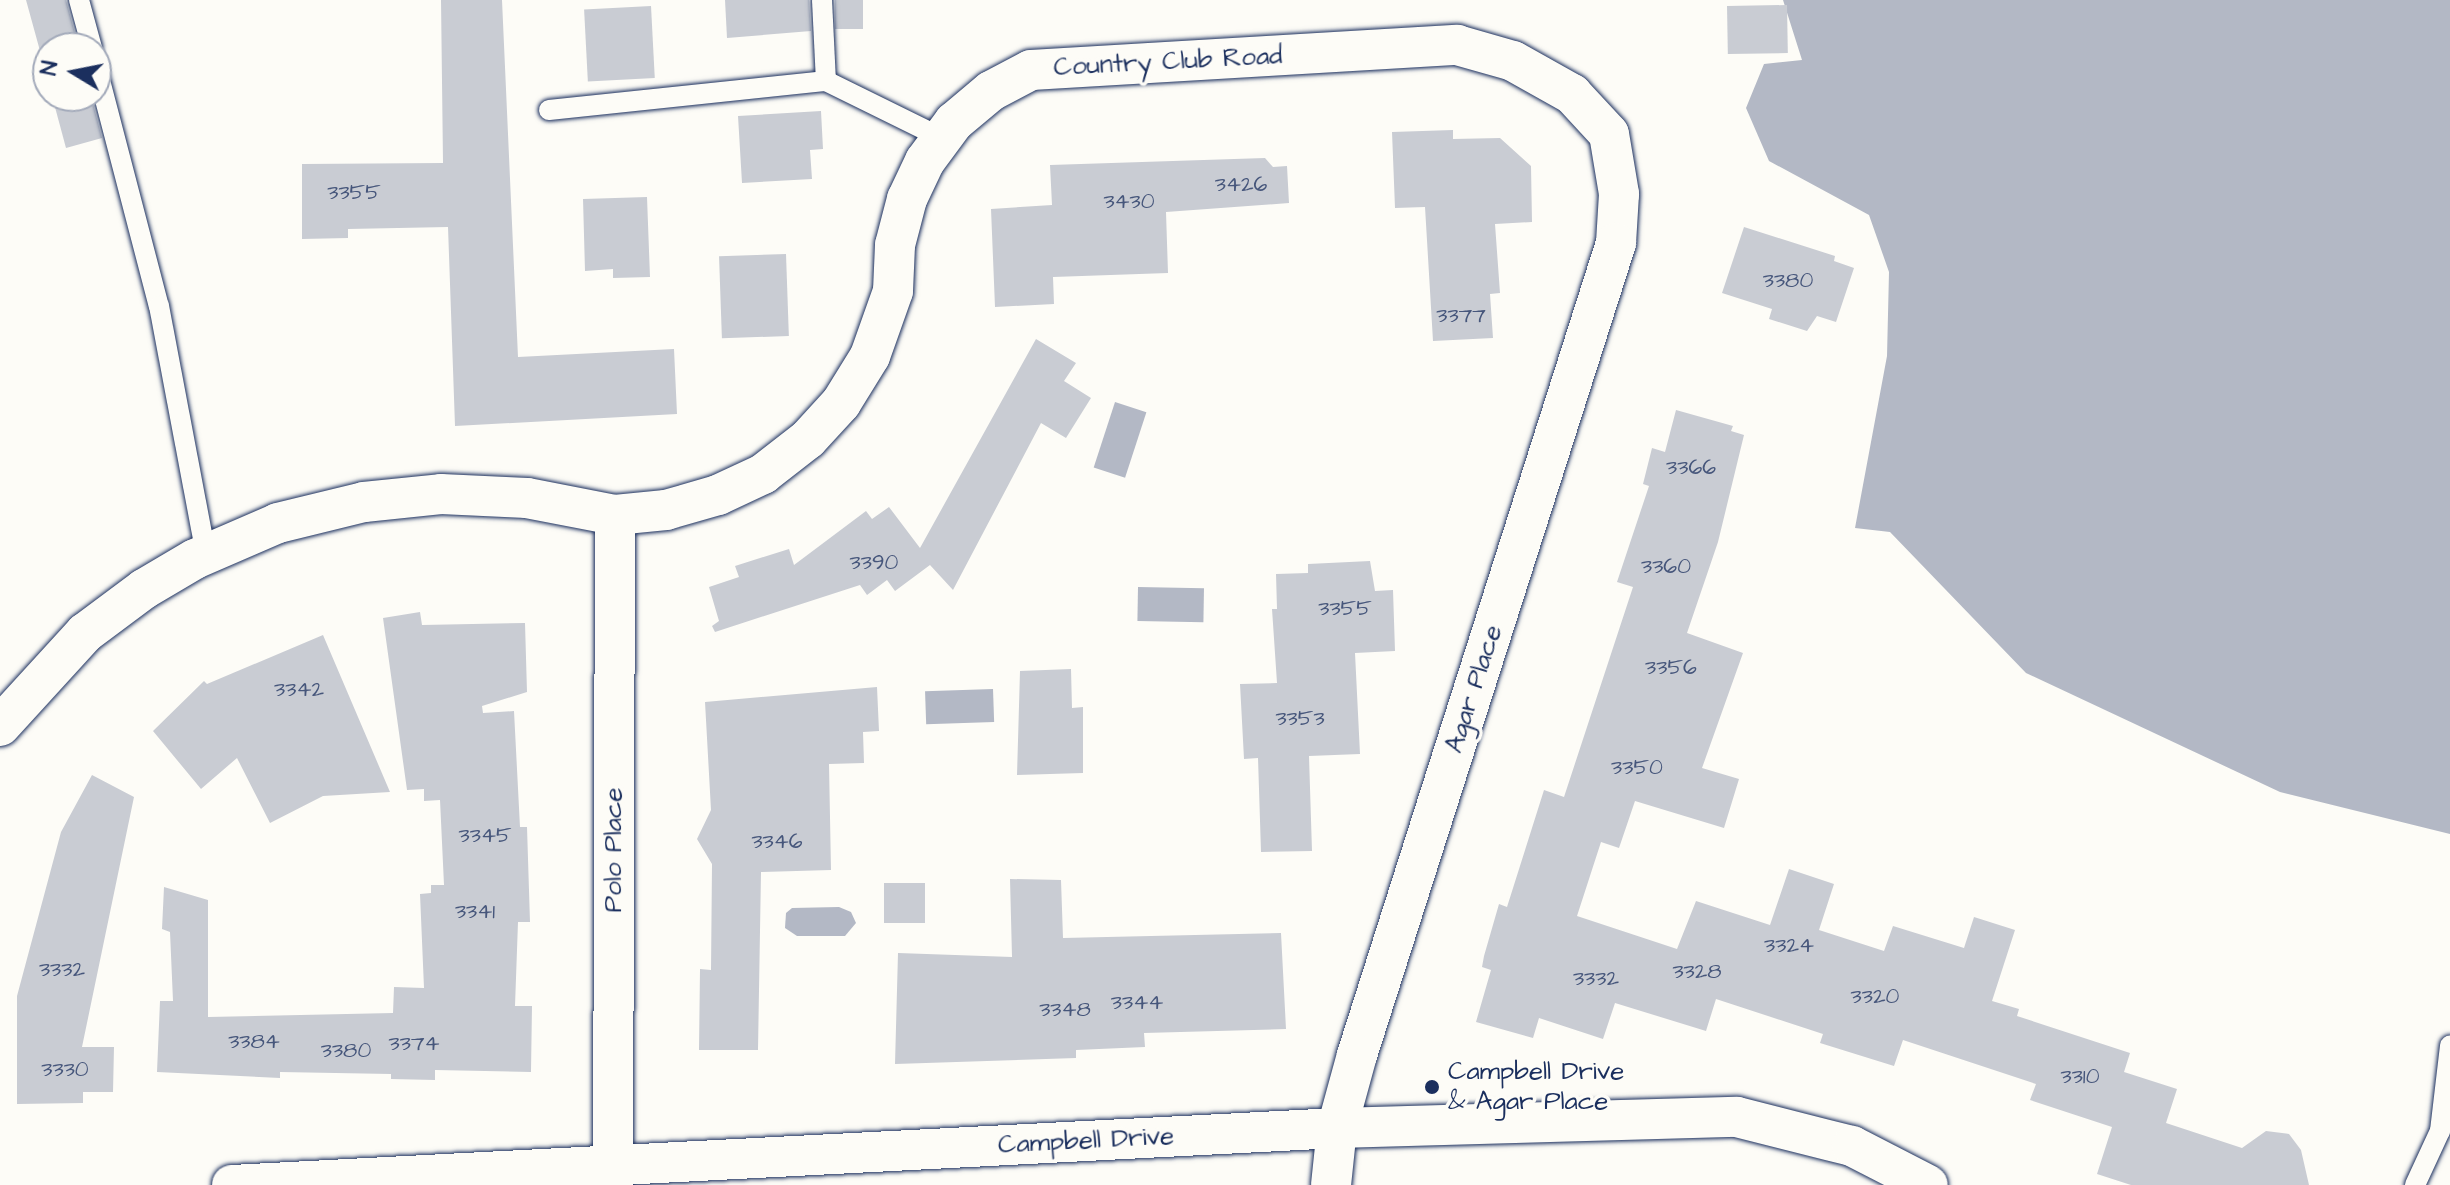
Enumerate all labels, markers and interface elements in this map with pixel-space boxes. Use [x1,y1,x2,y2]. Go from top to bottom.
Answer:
north arrow [32,32,112,112]
street label: Country Club Road [1053,40,1283,84]
text: N [33,59,66,78]
house number: 3426 [1215,172,1267,198]
house number: 3355 [327,180,381,206]
house number: 3430 [1103,189,1155,215]
house number: 3380 [1763,268,1813,294]
house number: 3377 [1436,303,1486,329]
house number: 3366 [1666,455,1716,481]
house number: 3390 [850,550,898,576]
house number: 3360 [1641,554,1691,580]
house number: 3355 [1318,596,1372,622]
street label: Agar Place [1439,621,1509,757]
house number: 3356 [1645,655,1697,681]
house number: 3342 [274,677,324,703]
house number: 3353 [1275,706,1325,732]
house number: 3350 [1611,755,1663,781]
street label: Polo Place [598,788,630,912]
house number: 3345 [459,823,511,849]
house number: 3346 [751,829,803,855]
house number: 3341 [455,899,495,925]
house number: 3324 [1764,933,1814,959]
house number: 3332 [39,957,85,983]
house number: 3328 [1672,959,1722,985]
house number: 3332 [1573,966,1619,992]
house number: 3320 [1851,984,1899,1010]
house number: 3344 [1111,990,1163,1016]
house number: 3348 [1039,997,1091,1023]
house number: 3384 [228,1029,280,1055]
house number: 3374 [389,1031,439,1057]
house number: 3380 [321,1038,371,1064]
place label: Campbell Drive & Agar Place [1448,1056,1624,1118]
house number: 3330 [41,1057,89,1083]
house number: 3310 [2060,1064,2100,1090]
marker: Campbell Drive & Agar Place [1423,1078,1441,1096]
street label: Campbell Drive [997,1121,1175,1161]

